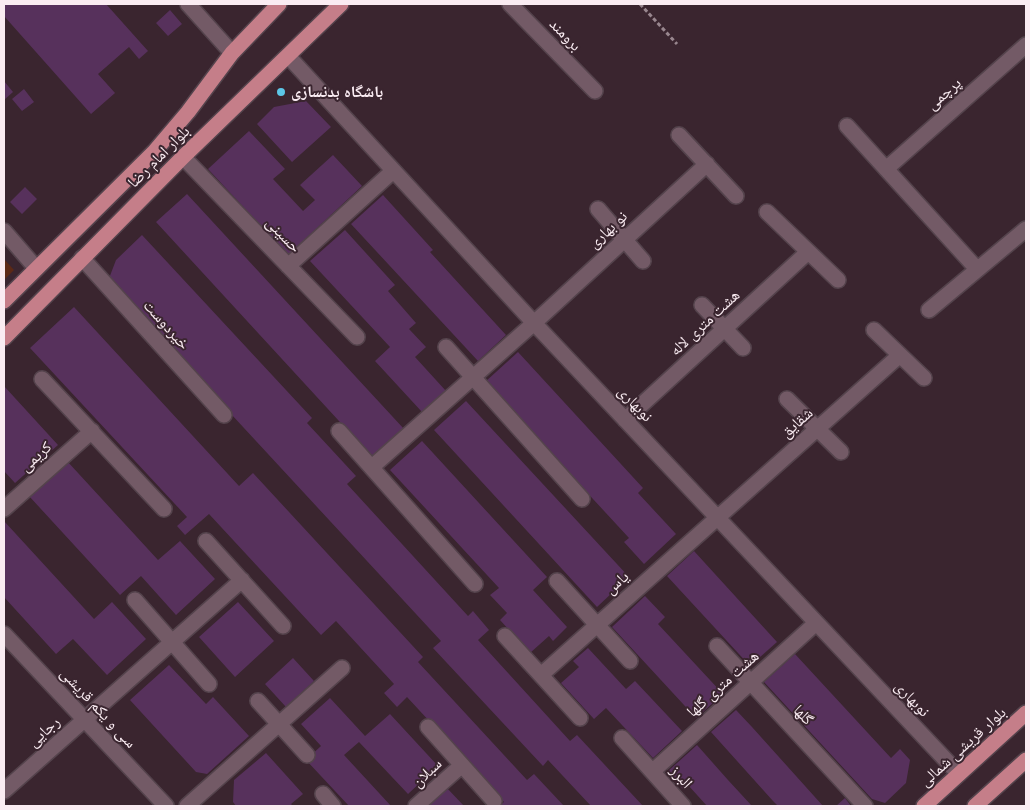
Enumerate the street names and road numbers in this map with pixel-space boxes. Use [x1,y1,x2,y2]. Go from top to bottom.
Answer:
street label: برومند [545,15,585,55]
street label: پرچمی [923,74,965,114]
street label: بلوار امام رضا [124,122,194,192]
street label: نو بهاری [584,207,632,253]
street label: حسینی [261,213,305,257]
street label: هشت متری لاله [666,286,744,360]
street label: خیردوست [139,296,193,354]
street label: نوبهاری [613,382,657,426]
street label: شقایق [777,404,817,442]
street label: کریمی [16,438,56,476]
street label: یاس [601,567,633,599]
street label: هشت متری گلها [683,647,763,721]
street label: سی و یکم قریشی [56,664,140,752]
street label: نوبهاری [890,677,934,721]
street label: گلها [789,701,817,729]
street label: بلوار قریشی شمالی [916,703,1010,791]
street label: رجایی [24,713,64,751]
street label: سبلان [408,754,446,792]
street label: البرز [666,761,696,793]

